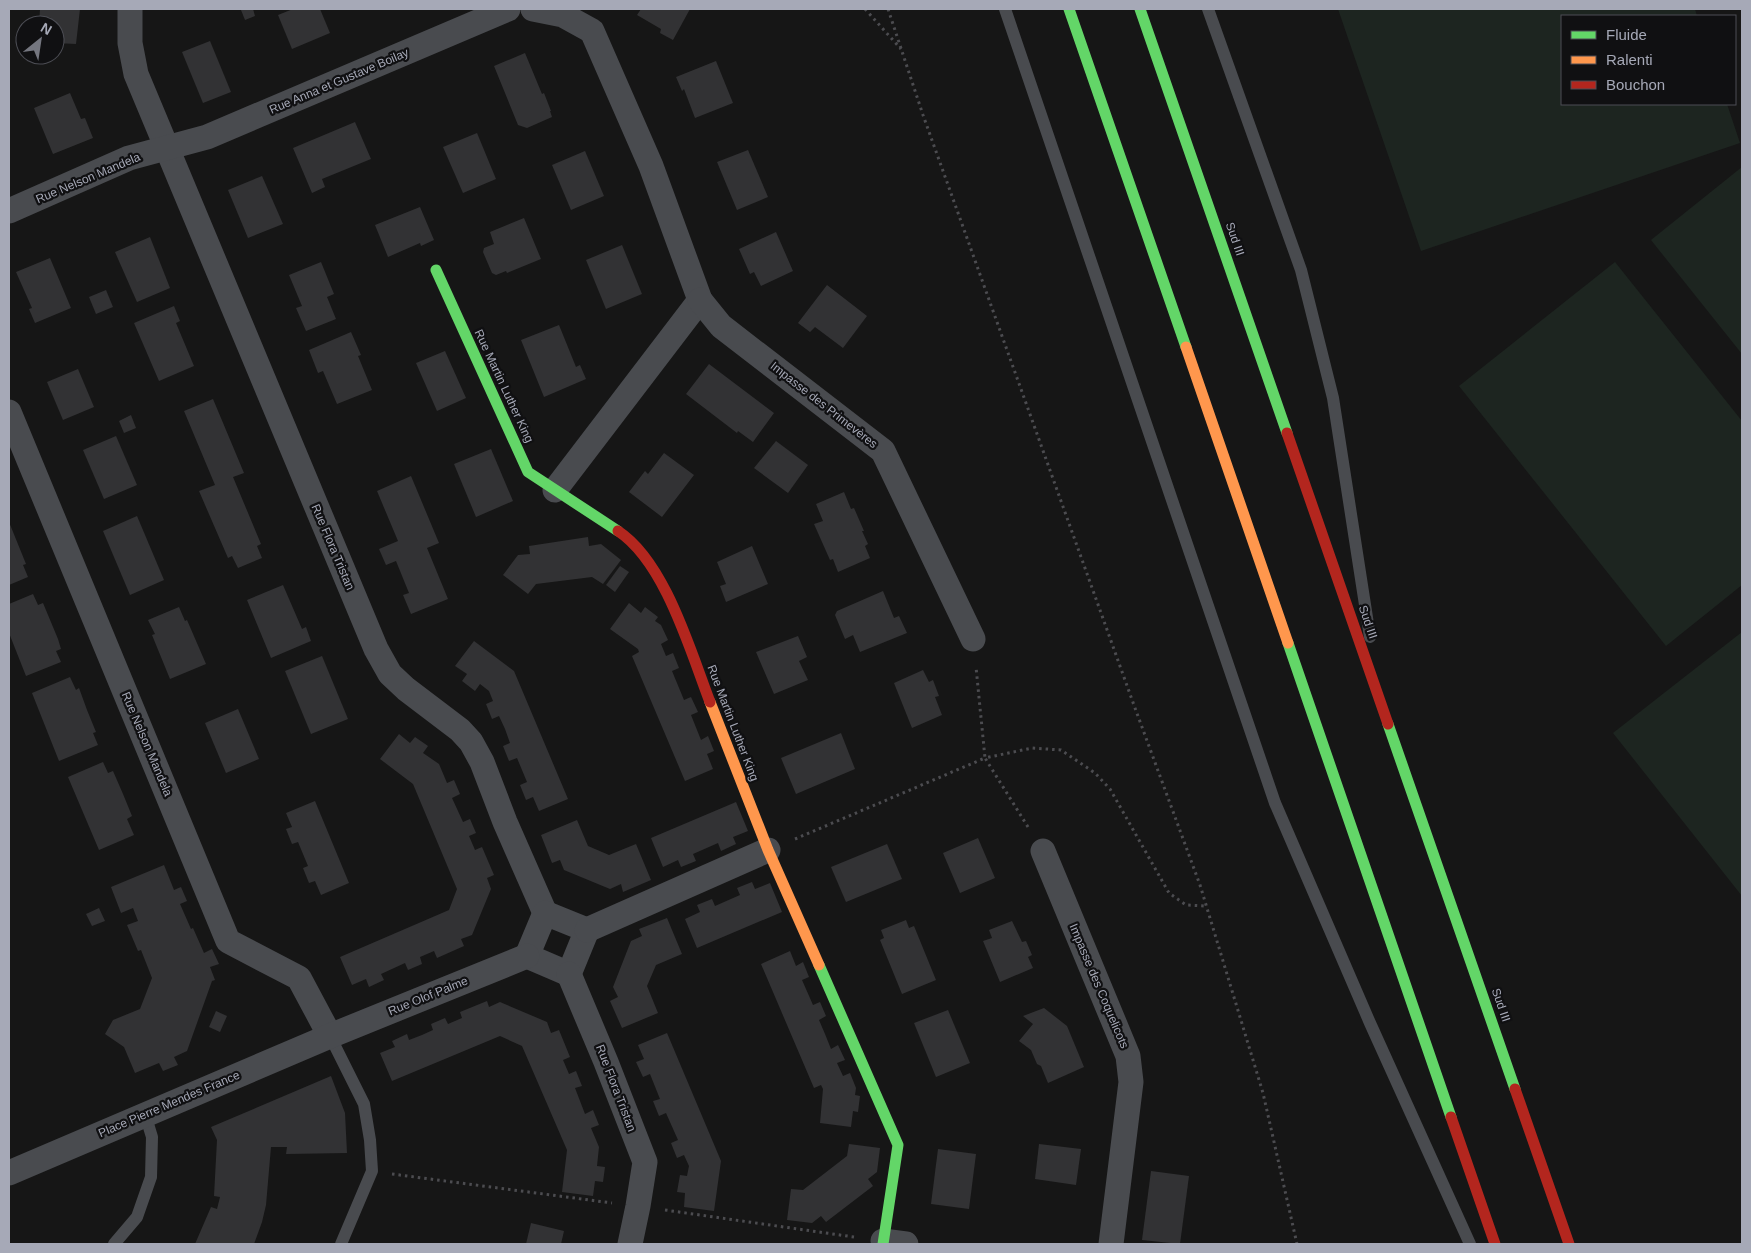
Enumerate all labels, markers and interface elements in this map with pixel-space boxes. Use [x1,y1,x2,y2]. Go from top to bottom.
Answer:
north arrow [15,15,65,65]
legend [1561,15,1736,105]
text: N [38,19,55,38]
text: Fluide [1606,26,1647,43]
street label: Rue Anna et Gustave Boilay [267,45,411,117]
text: Ralenti [1606,51,1653,68]
text: Bouchon [1606,76,1665,93]
street label: Rue Nelson Mandela [34,150,143,206]
street label: Sud III [1223,220,1247,258]
street label: Rue Martin Luther King [472,327,536,445]
street label: Impasse des Primevères [768,359,880,451]
street label: Rue Flora Tristan [309,502,357,592]
street label: Sud III [1356,603,1380,641]
street label: Rue Martin Luther King [704,663,762,783]
street label: Rue Nelson Mandela [119,690,175,799]
street label: Impasse des Coquelicots [1066,922,1132,1050]
street label: Rue Olof Palme [386,974,470,1018]
street label: Sud III [1489,986,1513,1024]
street label: Rue Flora Tristan [593,1043,639,1133]
street label: Place Pierre Mendes France [96,1068,242,1140]

